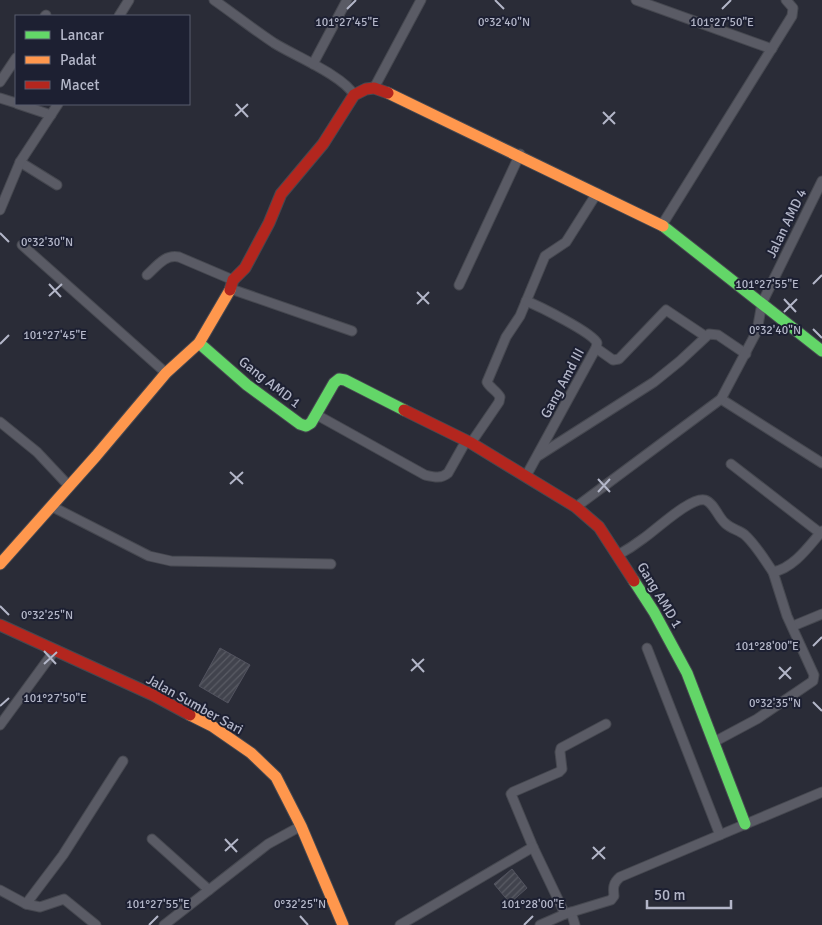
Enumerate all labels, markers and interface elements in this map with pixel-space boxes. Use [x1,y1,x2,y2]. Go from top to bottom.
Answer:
legend [15,15,190,105]
text: 101°27'45"E [315,15,379,30]
text: 0°32'40"N [478,15,530,30]
text: 101°27'50"E [690,15,754,30]
text: Lancar [60,26,104,44]
text: Padat [60,51,96,69]
text: Macet [60,76,99,94]
street label: Jalan AMD 4 [762,186,811,260]
text: 0°32'30"N [21,235,73,250]
text: 101°27'55"E [735,277,799,292]
text: 0°32'40"N [749,323,801,338]
text: 101°27'45"E [23,328,87,343]
street label: Gang Amd III [537,345,588,421]
street label: Gang AMD 1 [235,353,304,412]
street label: Gang AMD 1 [633,559,686,631]
text: 0°32'25"N [21,608,73,623]
text: 101°28'00"E [735,639,799,654]
street label: Jalan Sumber Sari [143,671,246,738]
text: 101°27'50"E [23,691,87,706]
text: 0°32'35"N [749,696,801,711]
scale bar [647,878,731,910]
text: 50 m [654,886,685,904]
text: 101°27'55"E [126,897,190,912]
text: 0°32'25"N [274,897,326,912]
text: 101°28'00"E [501,897,565,912]

